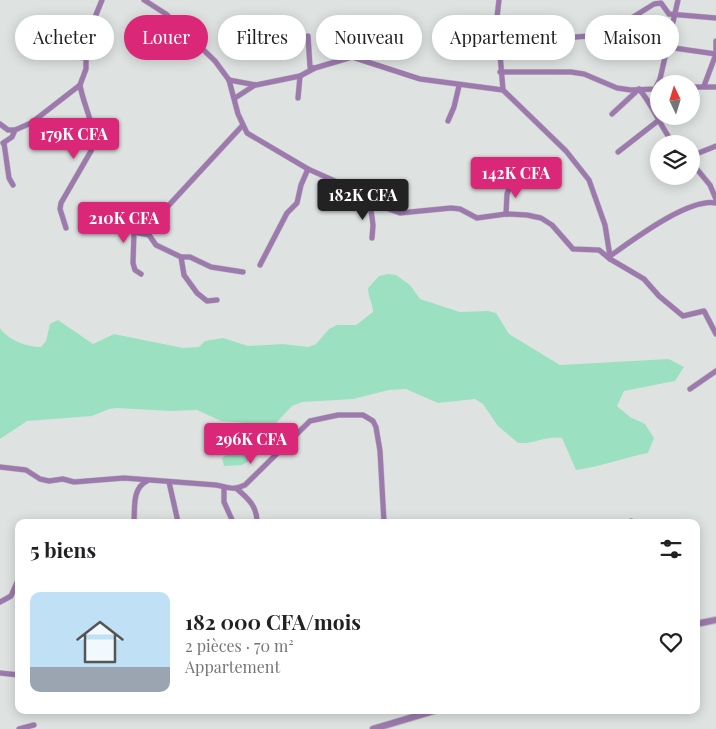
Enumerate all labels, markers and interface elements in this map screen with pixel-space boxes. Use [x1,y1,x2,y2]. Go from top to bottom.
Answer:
chip: Acheter [15,15,114,60]
chip: Louer [124,15,208,60]
chip: Filtres [218,15,306,60]
chip: Nouveau [316,15,422,60]
chip: Appartement [432,15,575,60]
chip: Maison [585,15,679,60]
north arrow [650,75,700,125]
map controls [650,75,700,185]
pin: 179K CFA [22,118,126,160]
text: 179K CFA [40,123,108,144]
button: layers [650,135,700,185]
pin: 142K CFA [464,156,568,199]
text: 142K CFA [482,162,550,183]
pin: 182K CFA [311,178,415,221]
text: 182K CFA [328,184,398,205]
pin: 210K CFA [72,202,176,244]
text: 210K CFA [89,207,159,228]
pin: 296K CFA [199,422,303,465]
text: 296K CFA [215,428,287,449]
text: 5 biens [30,535,96,563]
icon: filters [657,535,685,563]
text: 182 000 CFA/mois [185,607,361,635]
icon: home [70,612,130,672]
icon: heart [657,628,685,656]
text: 2 pièces · 70 m² [185,635,294,656]
text: Appartement [185,656,280,677]

